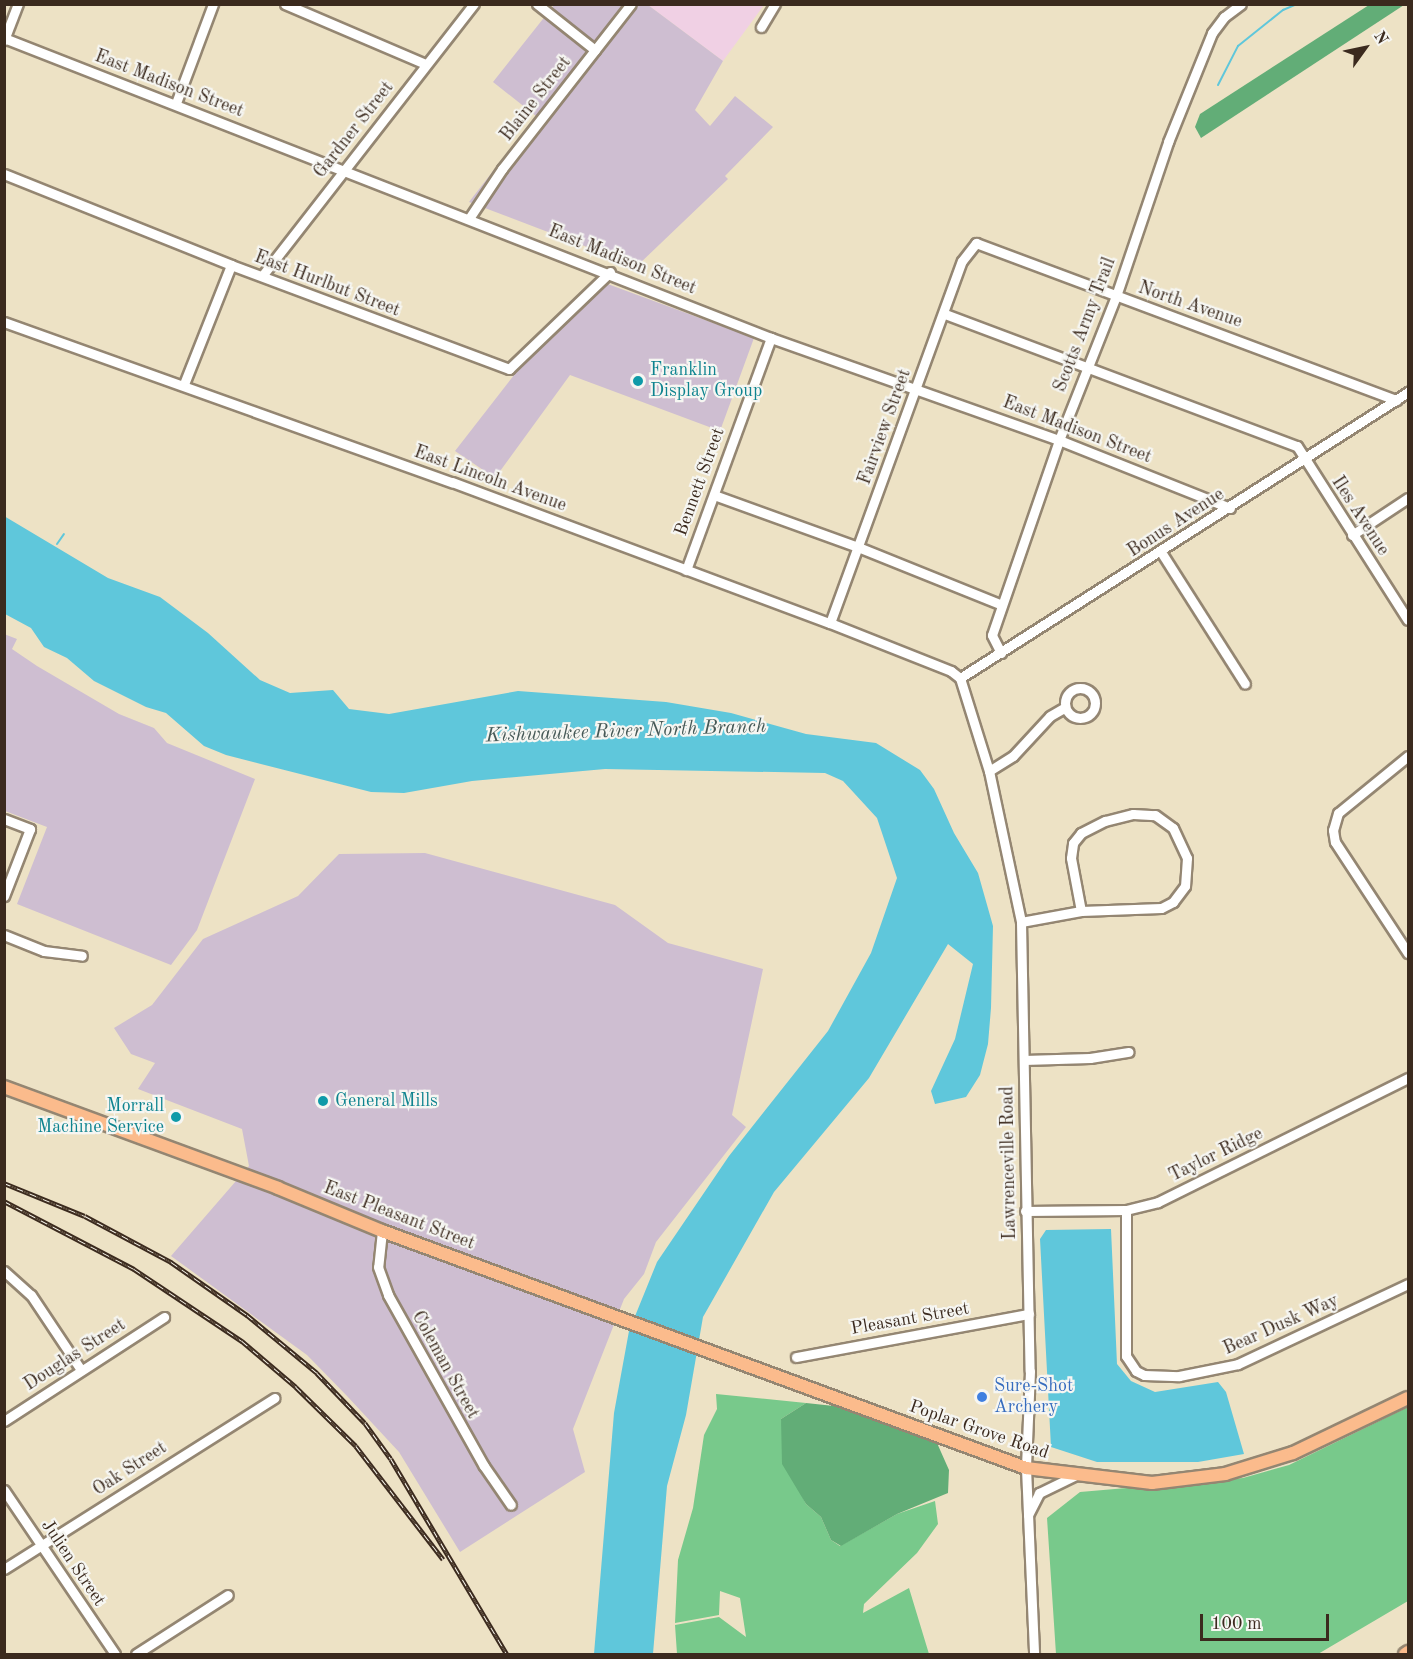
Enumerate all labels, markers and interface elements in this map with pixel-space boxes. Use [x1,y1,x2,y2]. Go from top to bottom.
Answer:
north arrow [1335,18,1395,78]
text: N [1370,29,1390,48]
street label: East Madison Street [91,46,247,122]
street label: Blaine Street [496,52,576,146]
street label: Gardner Street [310,77,398,183]
street label: East Madison Street [545,220,699,300]
street label: East Hurlbut Street [251,246,403,322]
street label: Scotts Army Trail [1049,255,1121,395]
street label: North Avenue [1135,277,1245,333]
place label: Franklin Display Group [650,360,762,403]
street label: Fairview Street [854,366,916,488]
marker: Franklin Display Group [631,374,645,388]
street label: East Madison Street [999,392,1155,468]
street label: Bennett Street [670,425,730,539]
street label: East Lincoln Avenue [411,441,569,517]
street label: Iles Avenue [1326,472,1394,560]
street label: Bonus Avenue [1124,484,1228,562]
water label: Kishwaukee River North Branch [485,715,767,749]
street label: Lawrenceville Road [997,1086,1021,1240]
place label: General Mills [335,1090,438,1112]
marker: General Mills [316,1094,330,1108]
place label: Morrall Machine Service [37,1096,164,1138]
marker: Morrall Machine Service [169,1110,183,1124]
street label: Taylor Ridge [1166,1123,1266,1187]
street label: East Pleasant Street [320,1177,478,1255]
street label: Bear Dusk Way [1220,1290,1342,1360]
street label: Pleasant Street [849,1298,971,1340]
street label: Coleman Street [407,1307,483,1423]
street label: Douglas Street [20,1314,130,1396]
place label: Sure-Shot Archery [994,1376,1073,1418]
marker: Sure-Shot Archery [975,1390,989,1404]
street label: Poplar Grove Road [906,1396,1052,1464]
street label: Oak Street [89,1437,171,1501]
street label: Julien Street [36,1516,110,1610]
scale bar [1203,1602,1332,1640]
text: 100 m [1211,1615,1262,1633]

